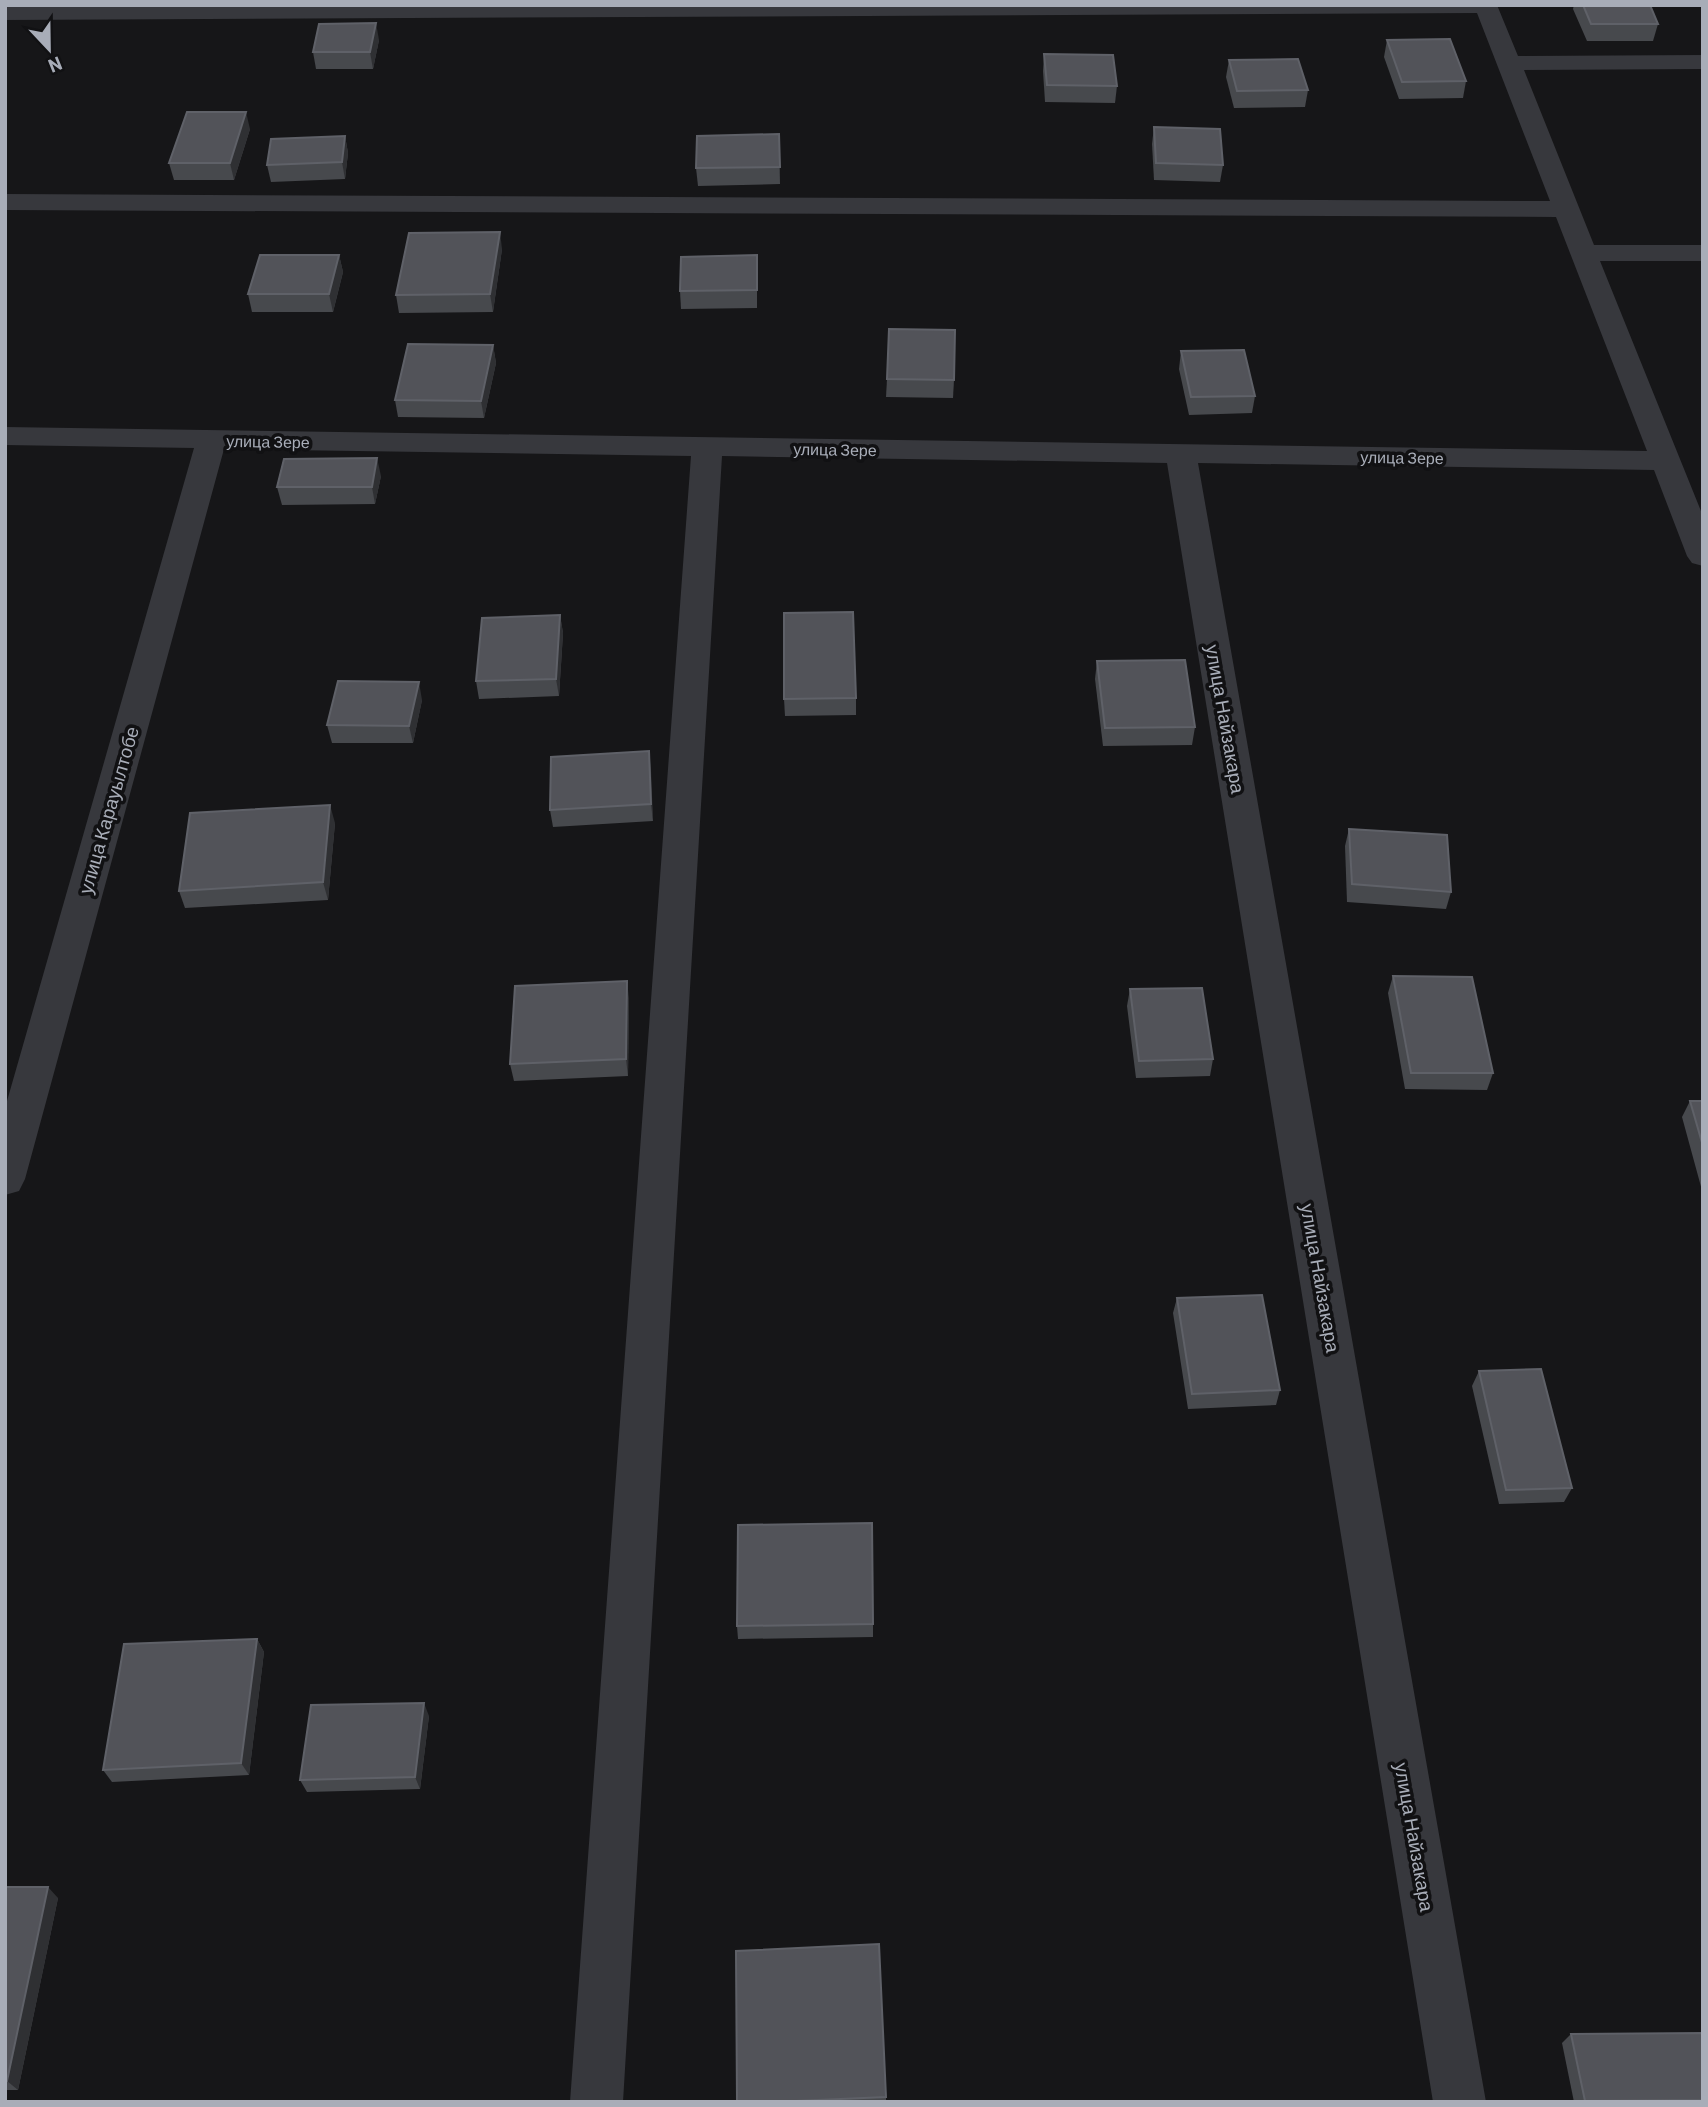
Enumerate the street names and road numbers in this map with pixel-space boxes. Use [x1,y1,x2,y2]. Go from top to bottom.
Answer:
street label: улица Зере [226,431,310,451]
street label: улица Зере [793,439,877,459]
street label: улица Зере [1360,447,1444,467]
street label: улица Найзакара [1202,643,1250,796]
street label: улица Карауылтобе [73,724,143,896]
street label: улица Найзакара [1297,1202,1345,1355]
street label: улица Найзакара [1391,1761,1439,1914]

